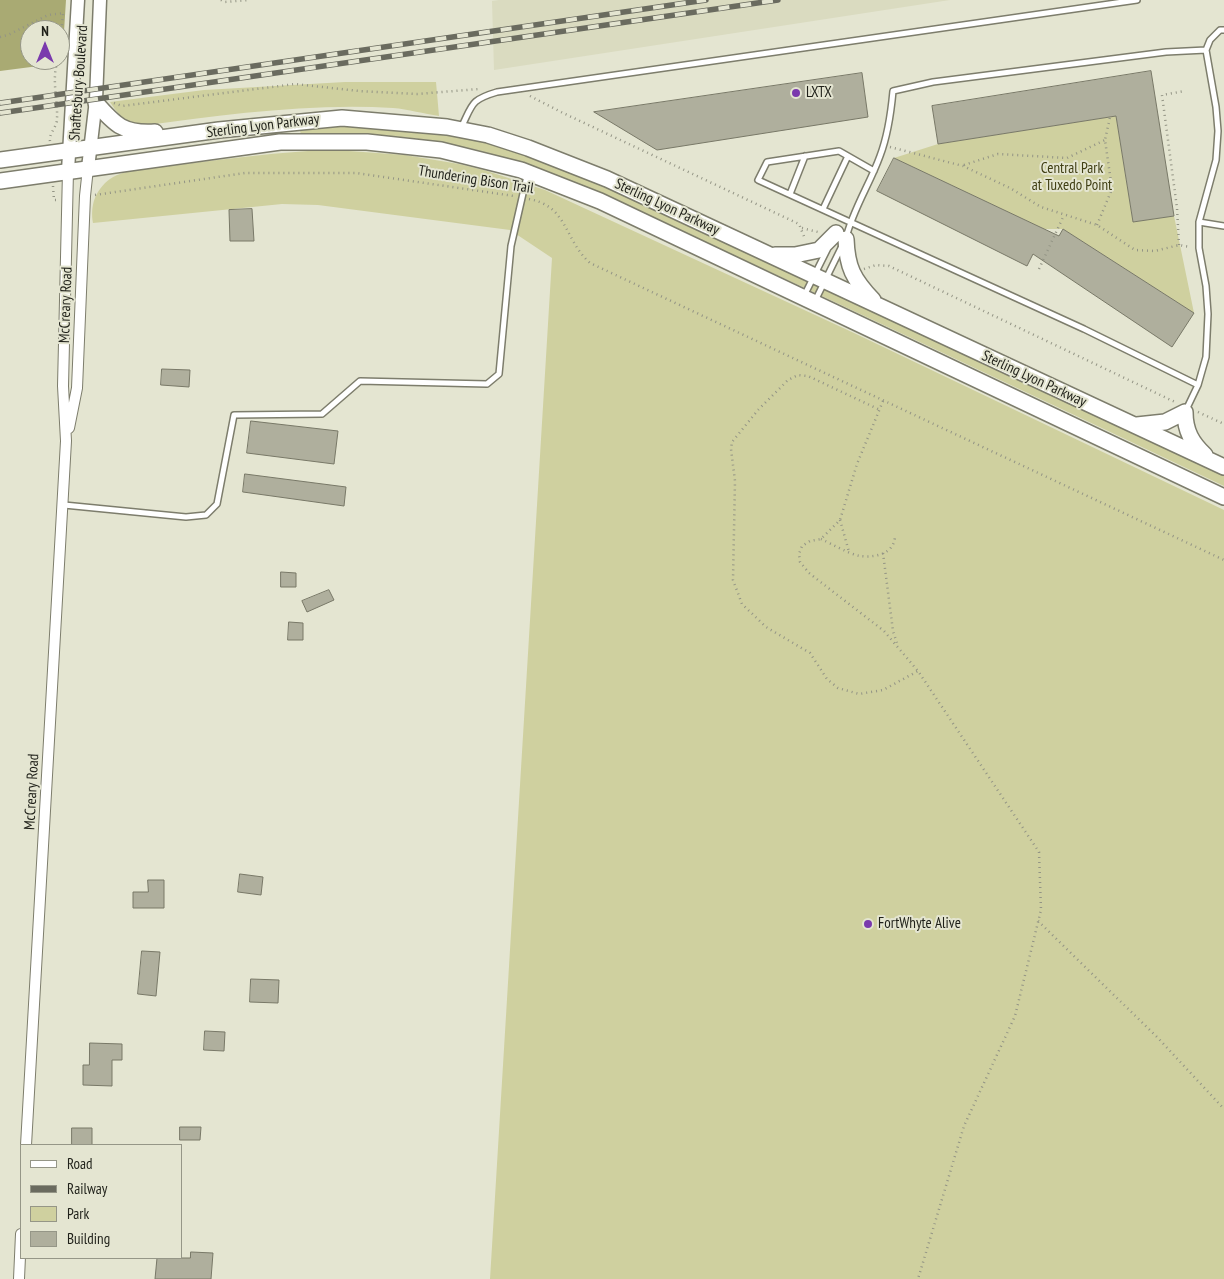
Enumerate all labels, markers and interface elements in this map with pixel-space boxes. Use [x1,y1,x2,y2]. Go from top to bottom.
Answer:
north arrow [20,20,70,70]
text: N [41,22,49,40]
street label: Shaftesbury Boulevard [66,25,92,141]
place label: LXTX [806,84,832,102]
marker: LXTX [790,87,802,99]
street label: Sterling Lyon Parkway [206,110,320,142]
park label: Central Park at Tuxedo Point [1032,160,1112,195]
street label: Thundering Bison Trail [417,162,535,198]
street label: Sterling Lyon Parkway [612,175,722,239]
street label: McCreary Road [56,267,76,343]
street label: Sterling Lyon Parkway [979,347,1089,411]
street label: McCreary Road [21,753,43,831]
place label: FortWhyte Alive [878,915,961,933]
marker: FortWhyte Alive [862,918,874,930]
legend [20,1144,182,1259]
text: Road [67,1154,93,1173]
text: Railway [67,1179,107,1198]
text: Park [67,1204,89,1223]
text: Building [67,1229,110,1248]

